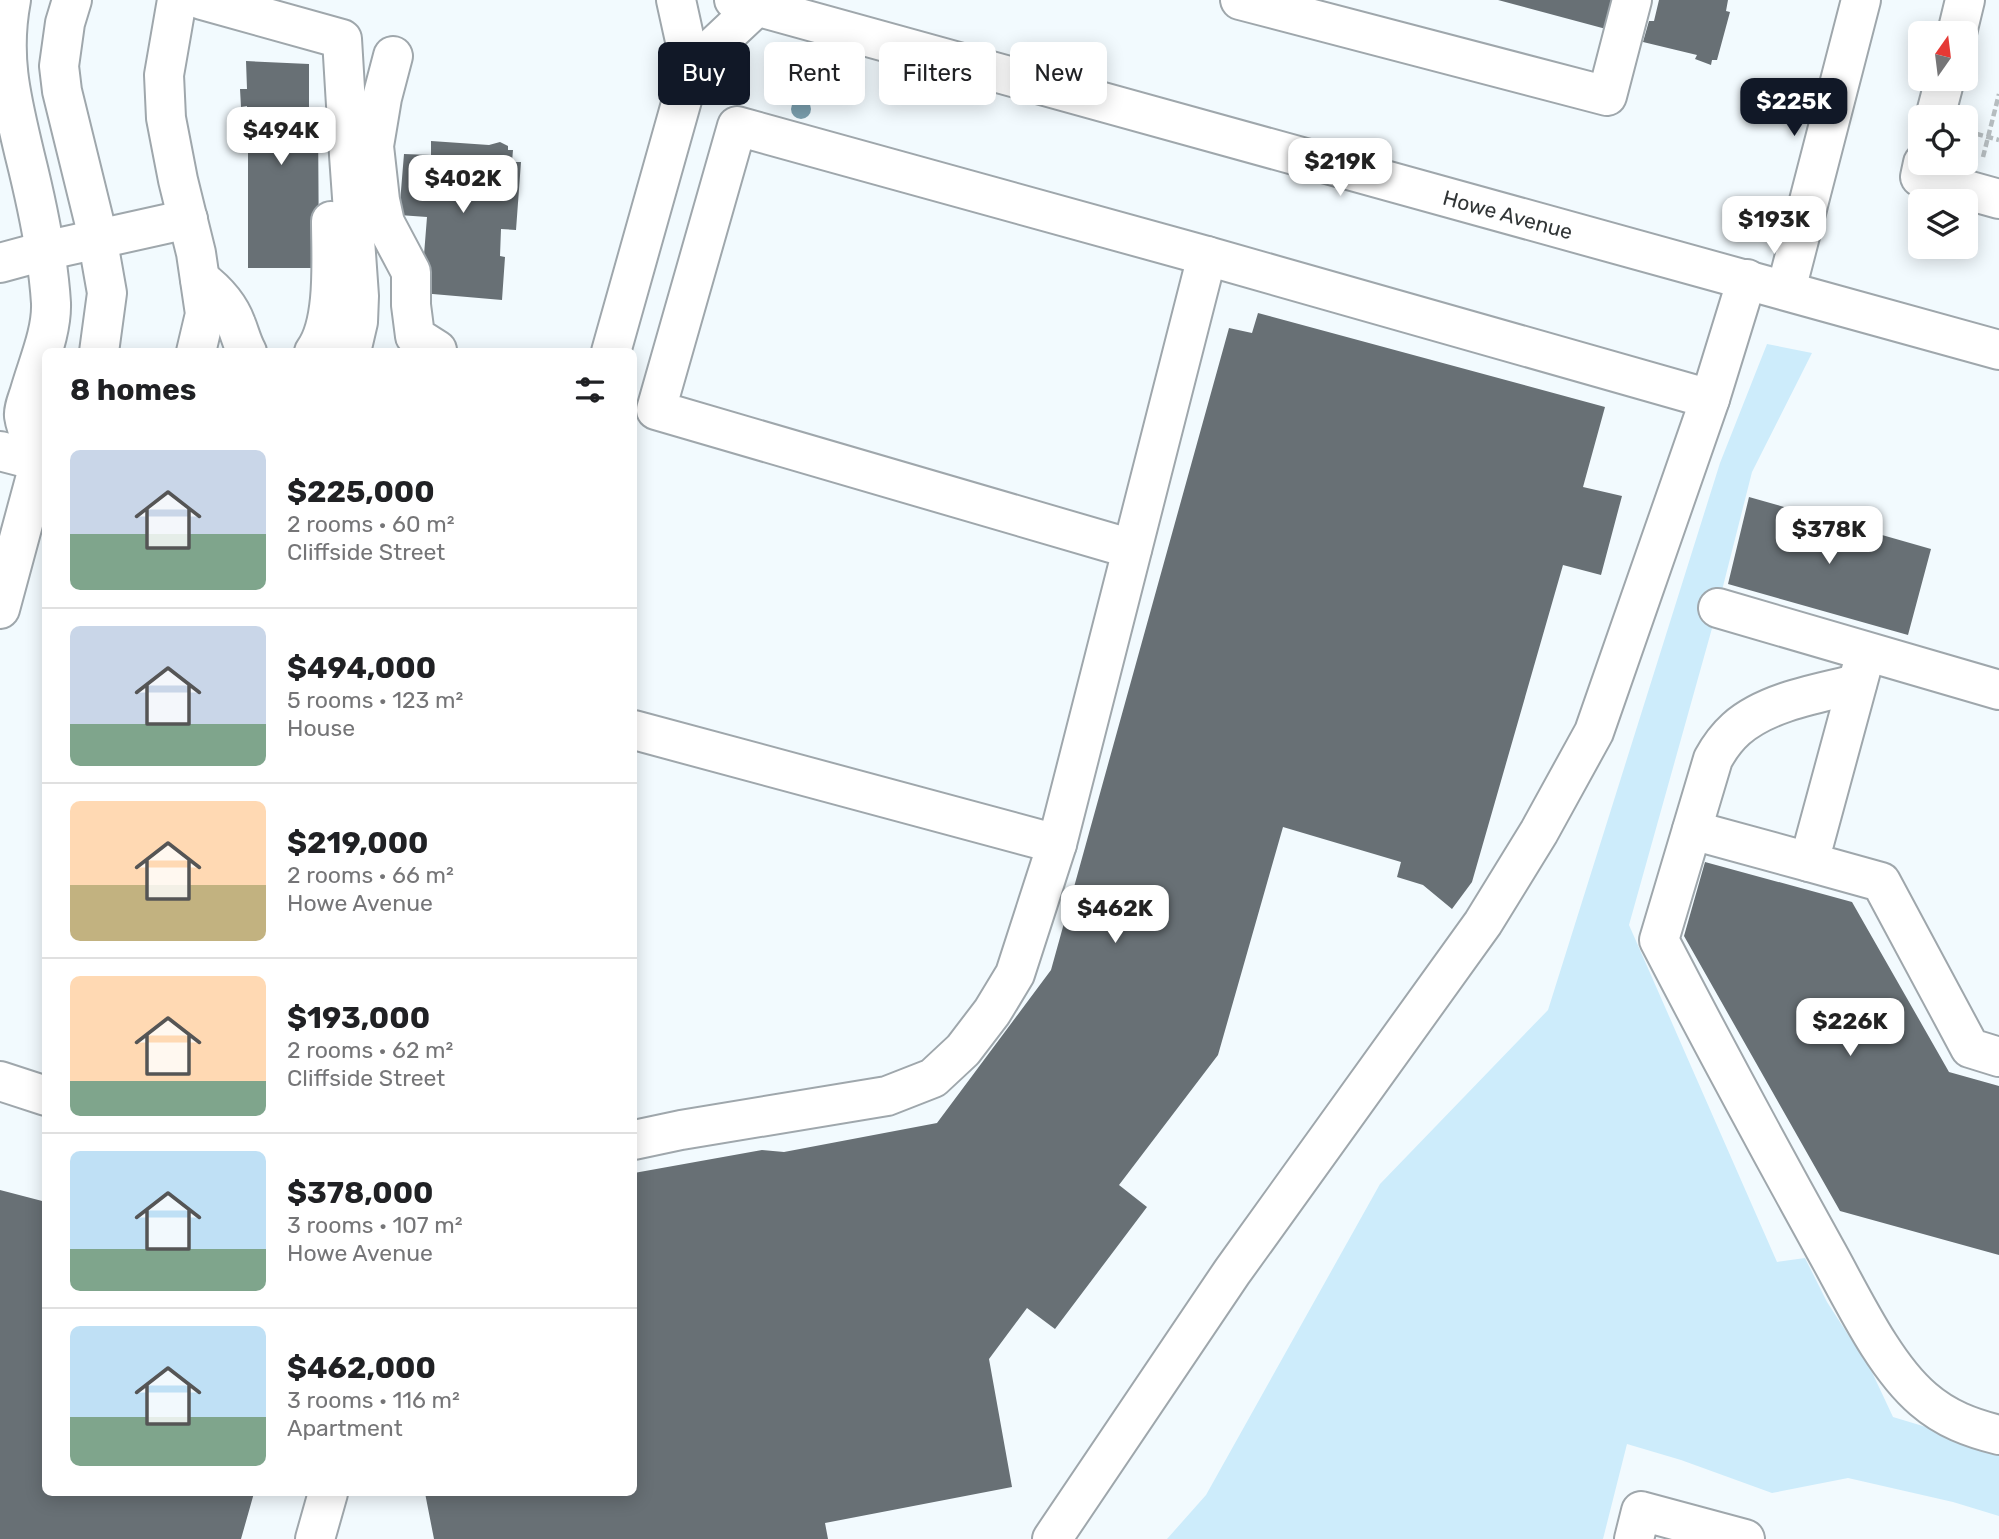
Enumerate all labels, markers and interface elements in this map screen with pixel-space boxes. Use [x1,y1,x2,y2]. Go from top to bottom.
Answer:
north arrow [1908,21,1978,91]
map controls [1908,21,1978,259]
chip: Buy [658,42,750,105]
chip: Rent [764,42,865,105]
chip: Filters [879,42,996,105]
chip: New [1010,42,1107,105]
pin: $225K [1745,78,1843,138]
text: $225K [1756,87,1832,115]
button: locate [1908,105,1978,175]
pin: $494K [232,108,330,167]
text: $494K [243,116,319,144]
pin: $219K [1291,138,1389,198]
text: $219K [1304,147,1376,175]
pin: $402K [414,156,512,215]
text: $402K [425,164,501,192]
street label: Howe Avenue [1440,184,1575,244]
button: layers [1908,189,1978,259]
pin: $193K [1725,196,1823,256]
text: $193K [1738,205,1810,233]
icon: filters [571,371,609,409]
text: 8 homes [70,372,196,408]
text: $225,000 [287,474,435,510]
icon: home [126,478,210,562]
pin: $378K [1780,506,1878,566]
text: 2 rooms · 60 m² [287,510,455,538]
text: $378K [1792,515,1866,543]
text: Cliffside Street [287,538,445,566]
text: $494,000 [287,650,436,686]
icon: home [126,654,210,738]
text: 5 rooms · 123 m² [287,686,463,714]
text: House [287,714,355,742]
text: $219,000 [287,825,428,861]
icon: home [126,829,210,913]
text: 2 rooms · 66 m² [287,861,454,889]
pin: $462K [1066,886,1164,945]
text: Howe Avenue [287,889,433,917]
text: $462K [1077,894,1153,922]
pin: $226K [1801,998,1899,1058]
text: $193,000 [287,1000,430,1036]
icon: home [126,1004,210,1088]
text: $226K [1812,1007,1888,1035]
text: 2 rooms · 62 m² [287,1036,453,1064]
text: Cliffside Street [287,1064,445,1092]
text: $378,000 [287,1175,434,1211]
icon: home [126,1179,210,1263]
text: 3 rooms · 107 m² [287,1211,463,1239]
text: Howe Avenue [287,1239,433,1267]
text: $462,000 [287,1350,436,1386]
icon: home [126,1354,210,1438]
text: 3 rooms · 116 m² [287,1386,460,1414]
text: Apartment [287,1414,403,1442]

